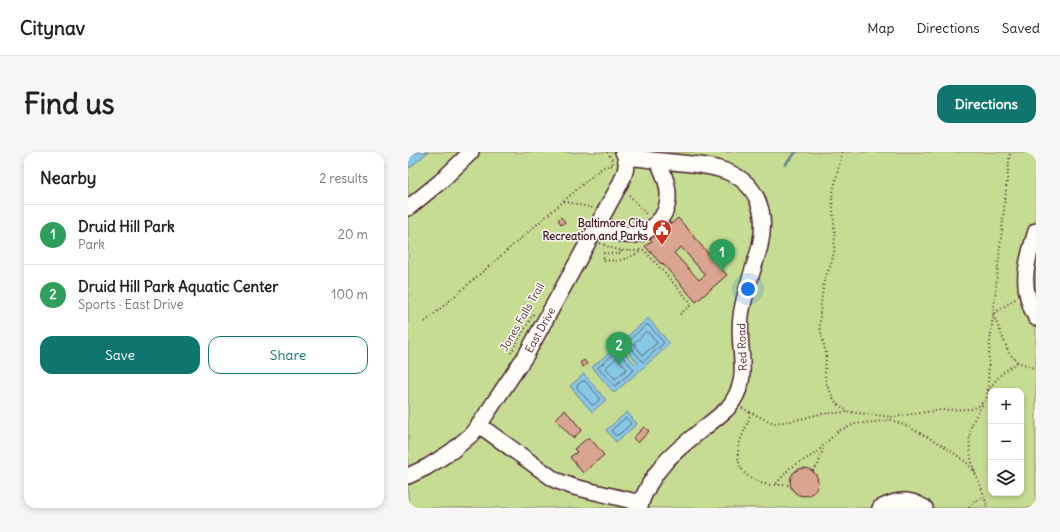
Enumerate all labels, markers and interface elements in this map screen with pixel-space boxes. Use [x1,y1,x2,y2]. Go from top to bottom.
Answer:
text: Citynav [20,16,85,40]
text: Map [867,19,894,37]
text: Directions [916,19,980,37]
text: Saved [1002,19,1040,37]
button: Directions [937,85,1036,123]
text: Find us [24,86,115,122]
text: Nearby [40,167,96,189]
text: 2 results [319,170,368,187]
place label: Baltimore City Recreation and Parks [543,216,648,243]
text: Druid Hill Park [78,217,175,236]
public building icon: Baltimore City Recreation and Parks [651,218,673,246]
text: 1 [50,226,56,243]
text: 20 m [338,226,368,243]
text: Park [78,236,105,253]
pin: 1 [709,239,735,272]
text: Druid Hill Park Aquatic Center [78,277,278,296]
your location [738,279,758,299]
street label: Jones Falls Trail [497,280,547,354]
text: 2 [49,286,57,303]
text: 100 m [331,286,368,303]
text: Sports · East Drive [78,296,184,313]
street label: East Drive [522,305,558,355]
street label: Red Road [734,322,750,371]
pin: 2 [606,332,632,365]
button: Save [40,336,200,374]
button: Share [208,336,368,374]
map controls [988,388,1024,496]
button: + [988,388,1024,424]
button: − [988,424,1024,460]
button: layers [988,460,1024,496]

